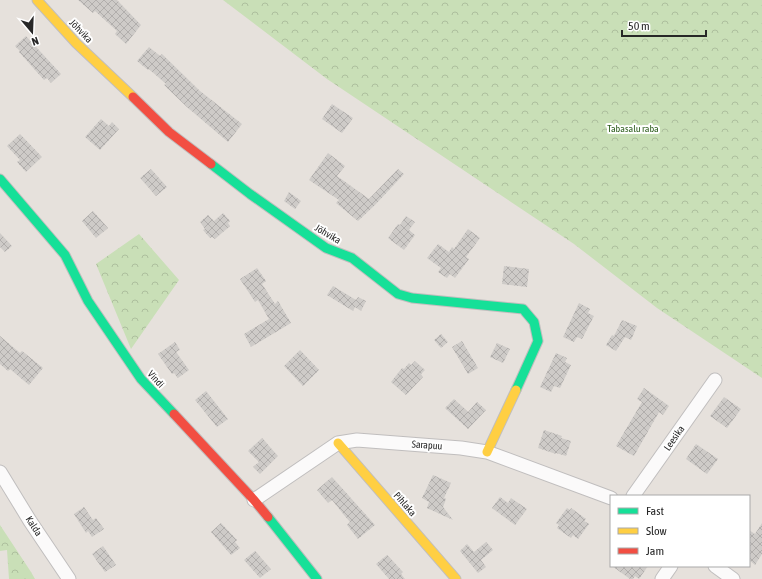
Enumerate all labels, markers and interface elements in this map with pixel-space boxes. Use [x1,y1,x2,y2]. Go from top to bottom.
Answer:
north arrow [12,12,52,52]
scale bar [622,12,706,38]
street label: Jõhvika [67,17,95,45]
text: 50 m [628,19,650,33]
text: N [30,35,40,48]
park label: Tabasalu raba [607,123,659,134]
street label: Jõhvika [313,222,343,246]
street label: Vindi [146,368,166,390]
street label: Leesika [662,423,687,453]
street label: Sarapuu [411,438,443,452]
street label: Pihlaka [392,490,419,519]
legend [610,495,750,567]
text: Fast [646,504,664,518]
street label: Kalda [24,514,45,538]
text: Slow [646,524,667,538]
text: Jam [646,544,664,558]

